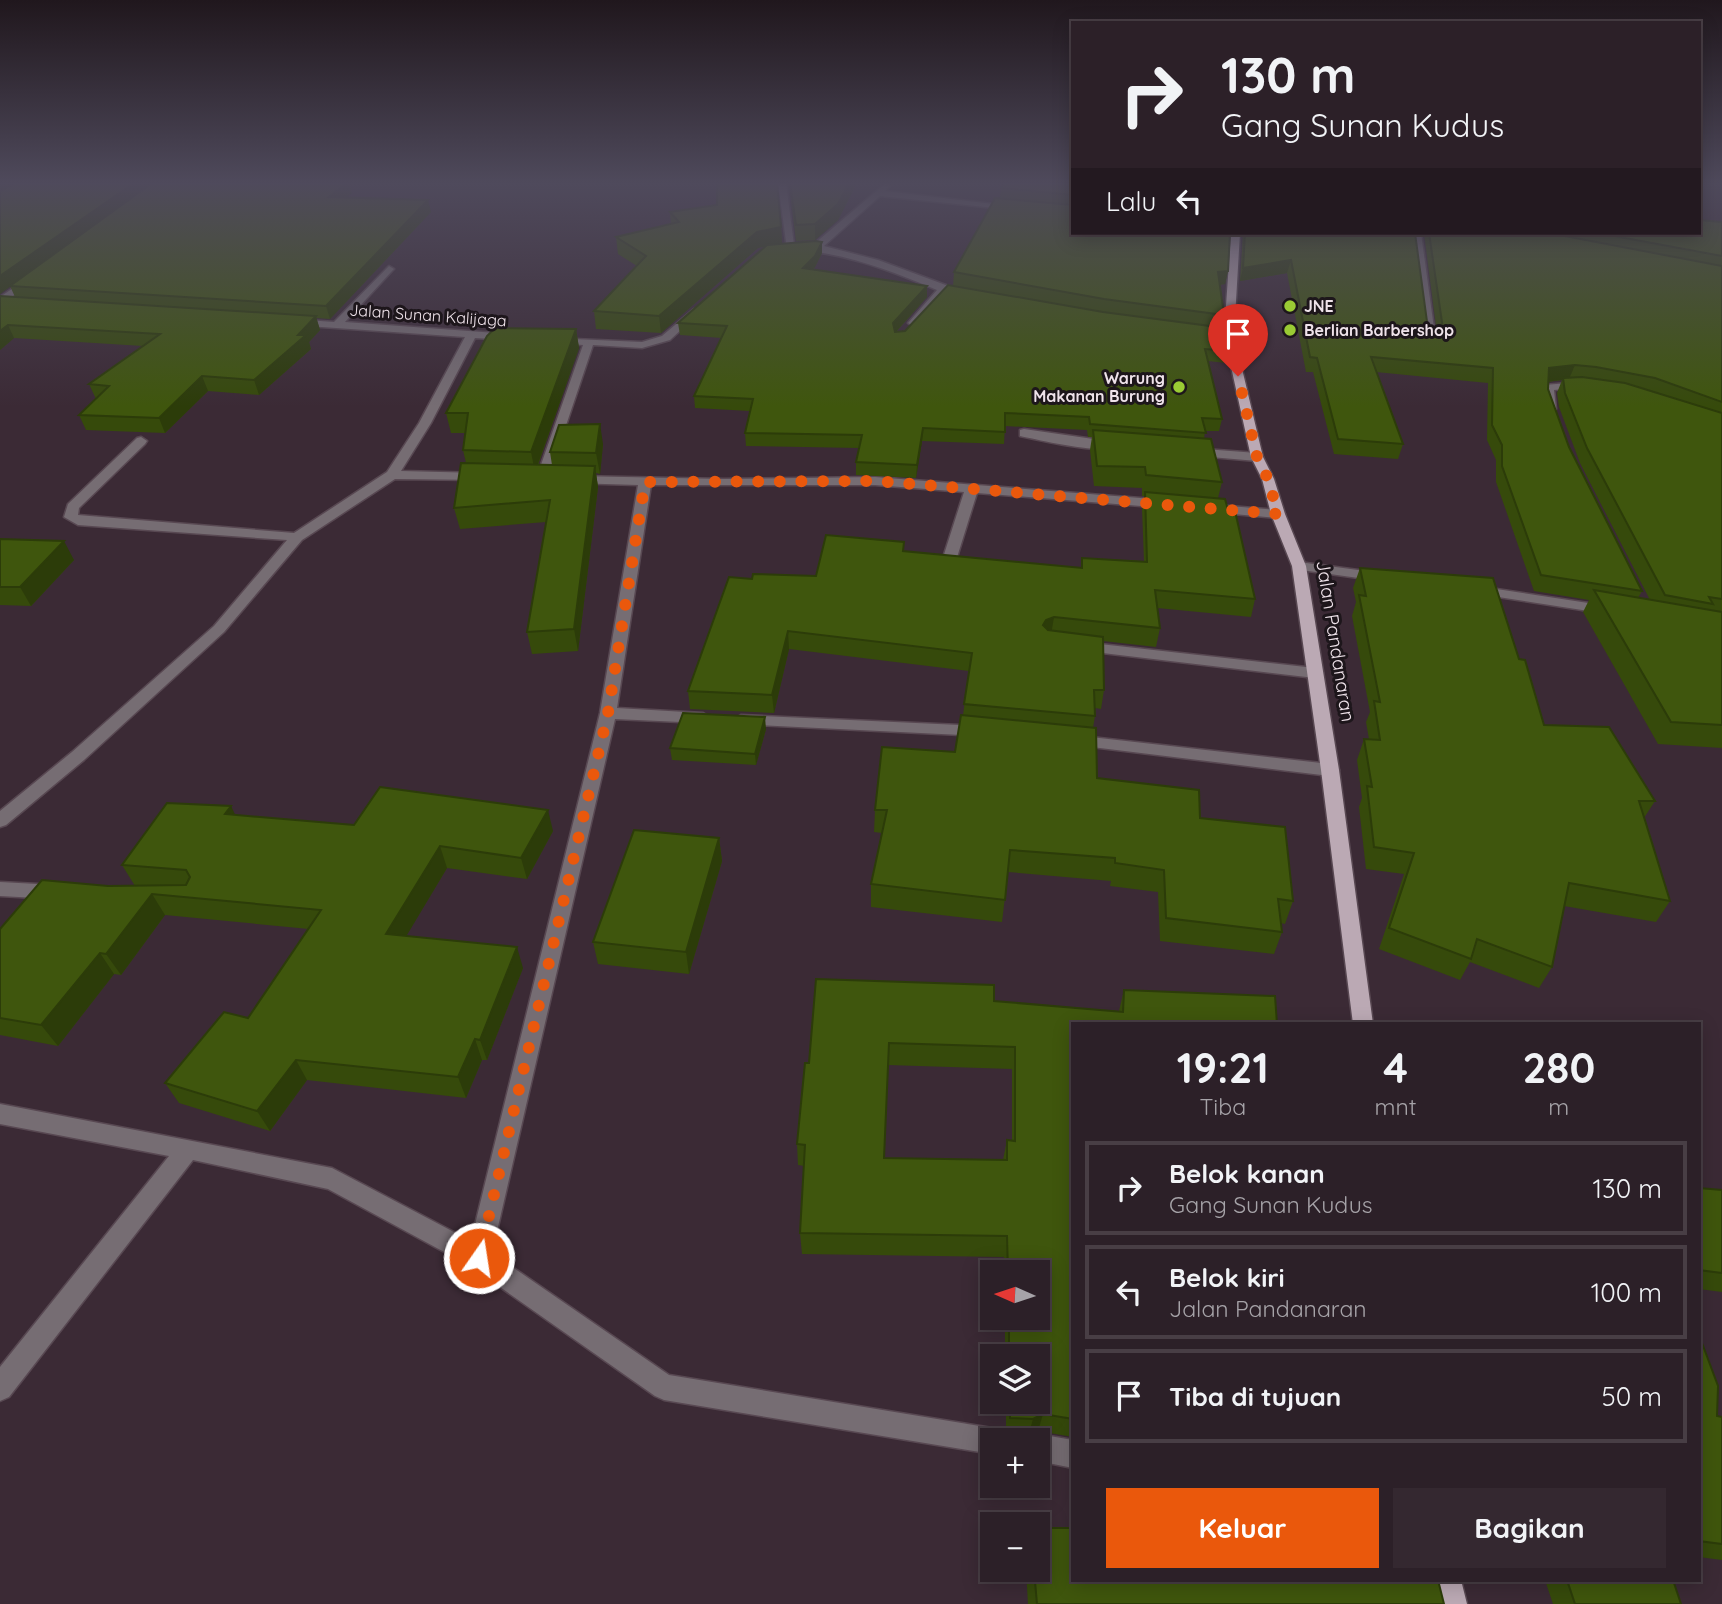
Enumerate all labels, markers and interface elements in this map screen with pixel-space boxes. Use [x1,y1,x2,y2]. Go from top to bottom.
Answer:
text: 130 m [1221,44,1355,105]
icon: right [1106,49,1197,140]
text: Gang Sunan Kudus [1221,105,1504,145]
icon: left [1170,182,1208,220]
text: Lalu [1106,185,1156,218]
place label: JNE [1304,296,1334,316]
marker: JNE [1282,298,1298,314]
street label: Jalan Sunan Kalijaga [349,300,507,330]
pin [1208,304,1268,376]
icon: arrive [1219,315,1257,353]
place label: Berlian Barbershop [1304,320,1454,340]
marker: Berlian Barbershop [1282,322,1298,338]
place label: Warung Makanan Burung [1033,368,1165,406]
marker: Warung Makanan Burung [1171,379,1187,395]
street label: Jalan Pandanaran [1311,558,1361,724]
text: 19:21 [1177,1041,1269,1094]
text: 4 [1383,1041,1408,1094]
text: 280 [1522,1041,1595,1094]
text: Tiba [1199,1092,1246,1121]
text: mnt [1375,1092,1417,1121]
text: m [1548,1092,1569,1121]
text: Belok kanan [1169,1157,1325,1190]
icon: right [1110,1169,1148,1207]
text: 130 m [1592,1172,1662,1205]
text: Gang Sunan Kudus [1169,1190,1373,1219]
position arrow [442,1221,516,1295]
north arrow [980,1260,1050,1330]
map controls [980,1260,1050,1582]
text: Belok kiri [1169,1261,1285,1294]
icon: left [1110,1273,1148,1311]
text: 100 m [1591,1276,1662,1309]
text: Jalan Pandanaran [1169,1294,1367,1323]
button: layers [980,1344,1050,1414]
icon: arrive [1110,1377,1148,1415]
text: Tiba di tujuan [1169,1380,1341,1413]
text: 50 m [1602,1380,1662,1413]
button: + [980,1428,1050,1498]
button: Keluar [1106,1488,1379,1568]
button: Bagikan [1393,1488,1666,1568]
button: − [980,1512,1050,1582]

